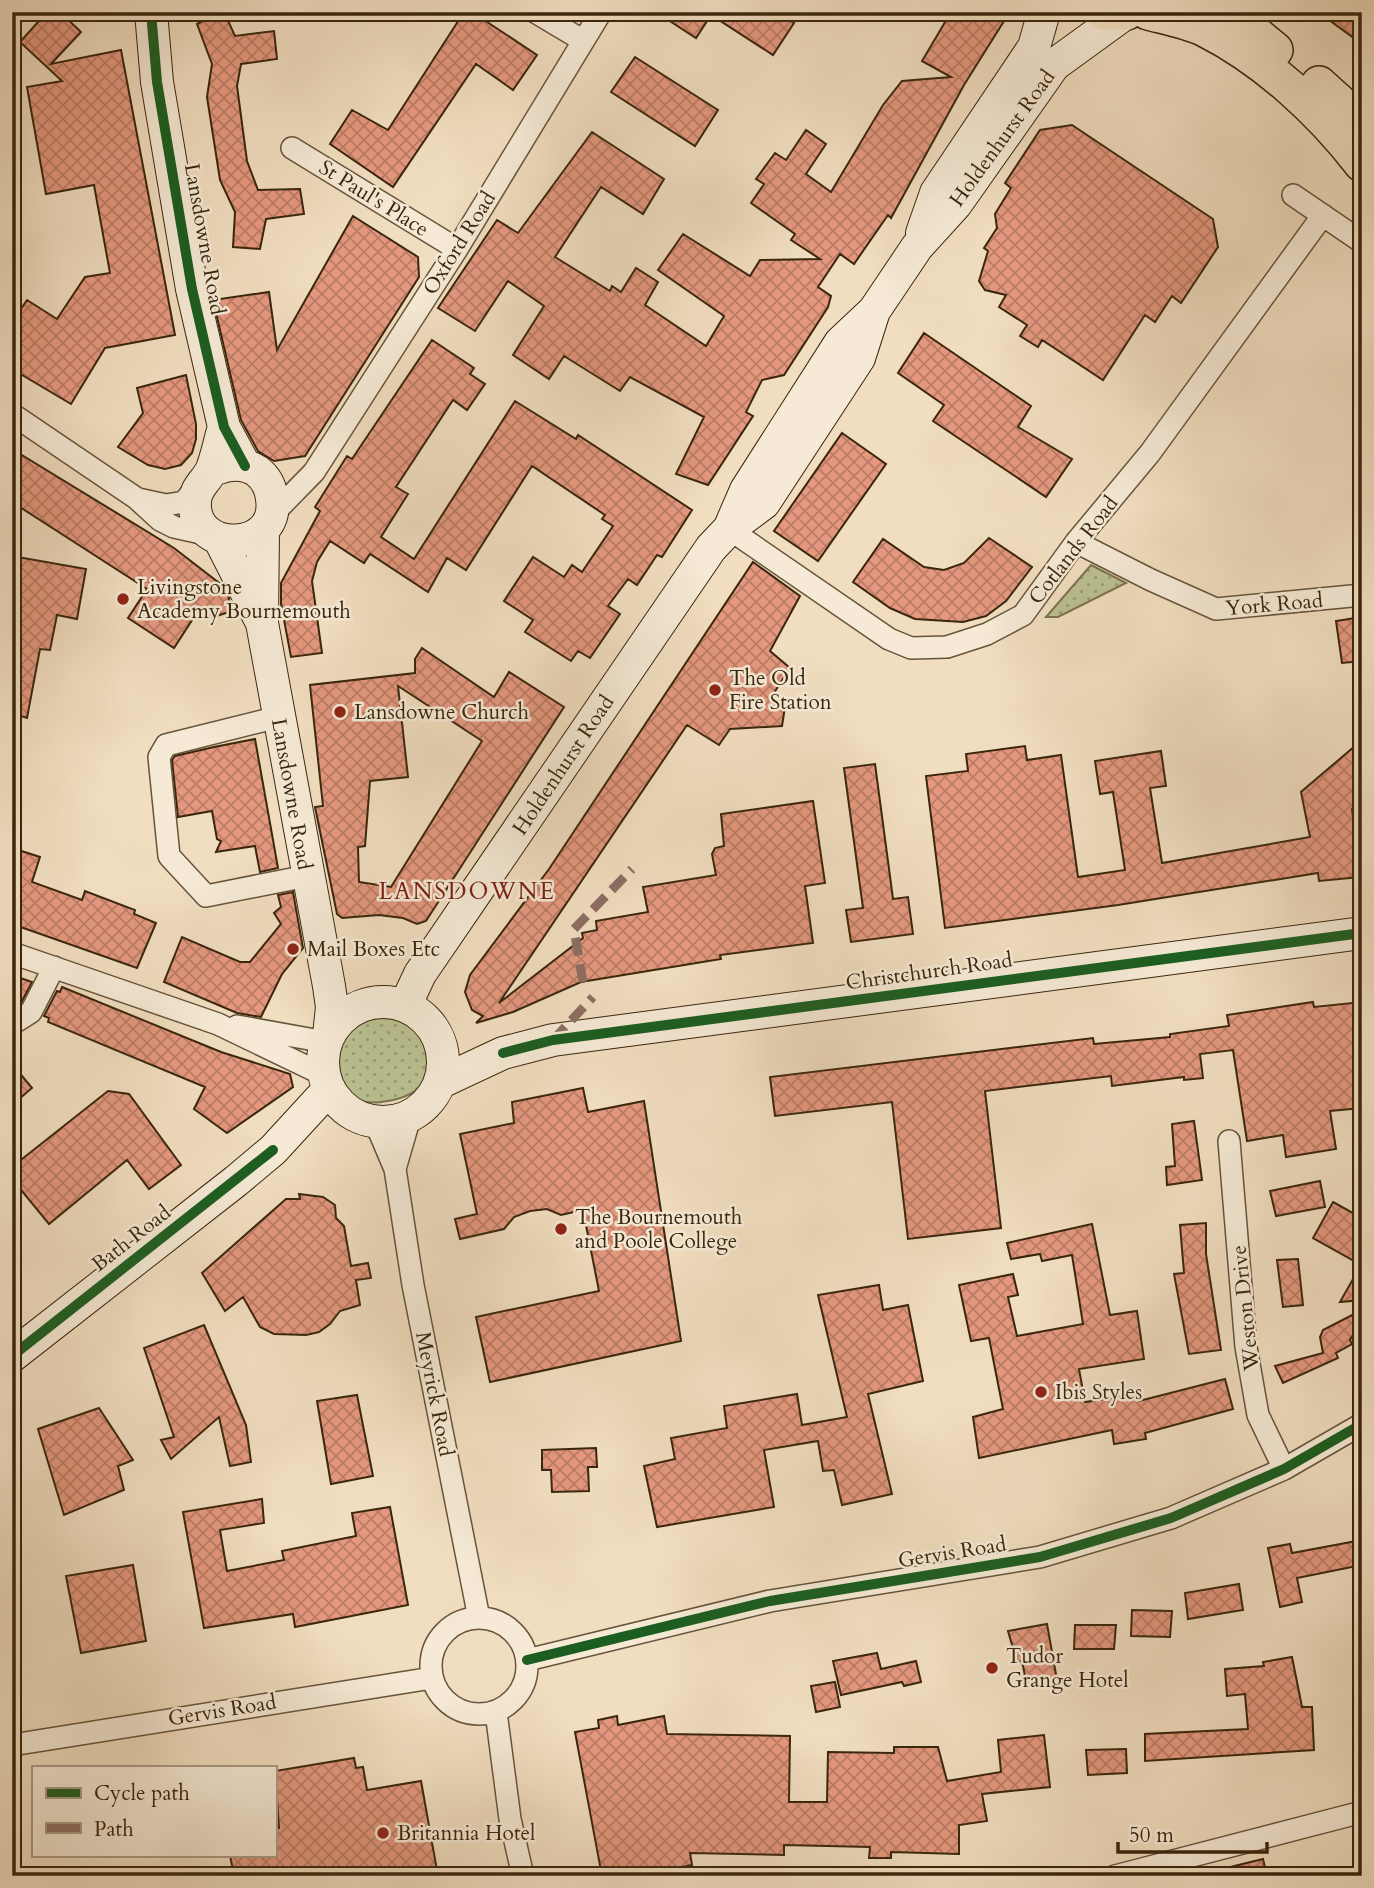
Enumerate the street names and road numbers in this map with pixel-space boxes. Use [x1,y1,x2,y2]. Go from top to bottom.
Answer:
street label: Holdenhurst Road [943,64,1062,213]
street label: St Paul's Place [313,153,434,244]
street label: Lansdowne Road [177,161,232,317]
street label: Oxford Road [416,186,503,301]
street label: Cotlands Road [1022,490,1125,611]
street label: York Road [1224,586,1324,623]
street label: Holdenhurst Road [506,690,621,841]
street label: Lansdowne Road [264,716,319,872]
street label: Christchurch Road [844,945,1014,998]
street label: Bath Road [86,1198,177,1279]
street label: Weston Drive [1224,1244,1267,1373]
street label: Meyrick Road [408,1329,461,1459]
street label: Gervis Road [896,1530,1008,1575]
street label: Gervis Road [166,1688,278,1733]

